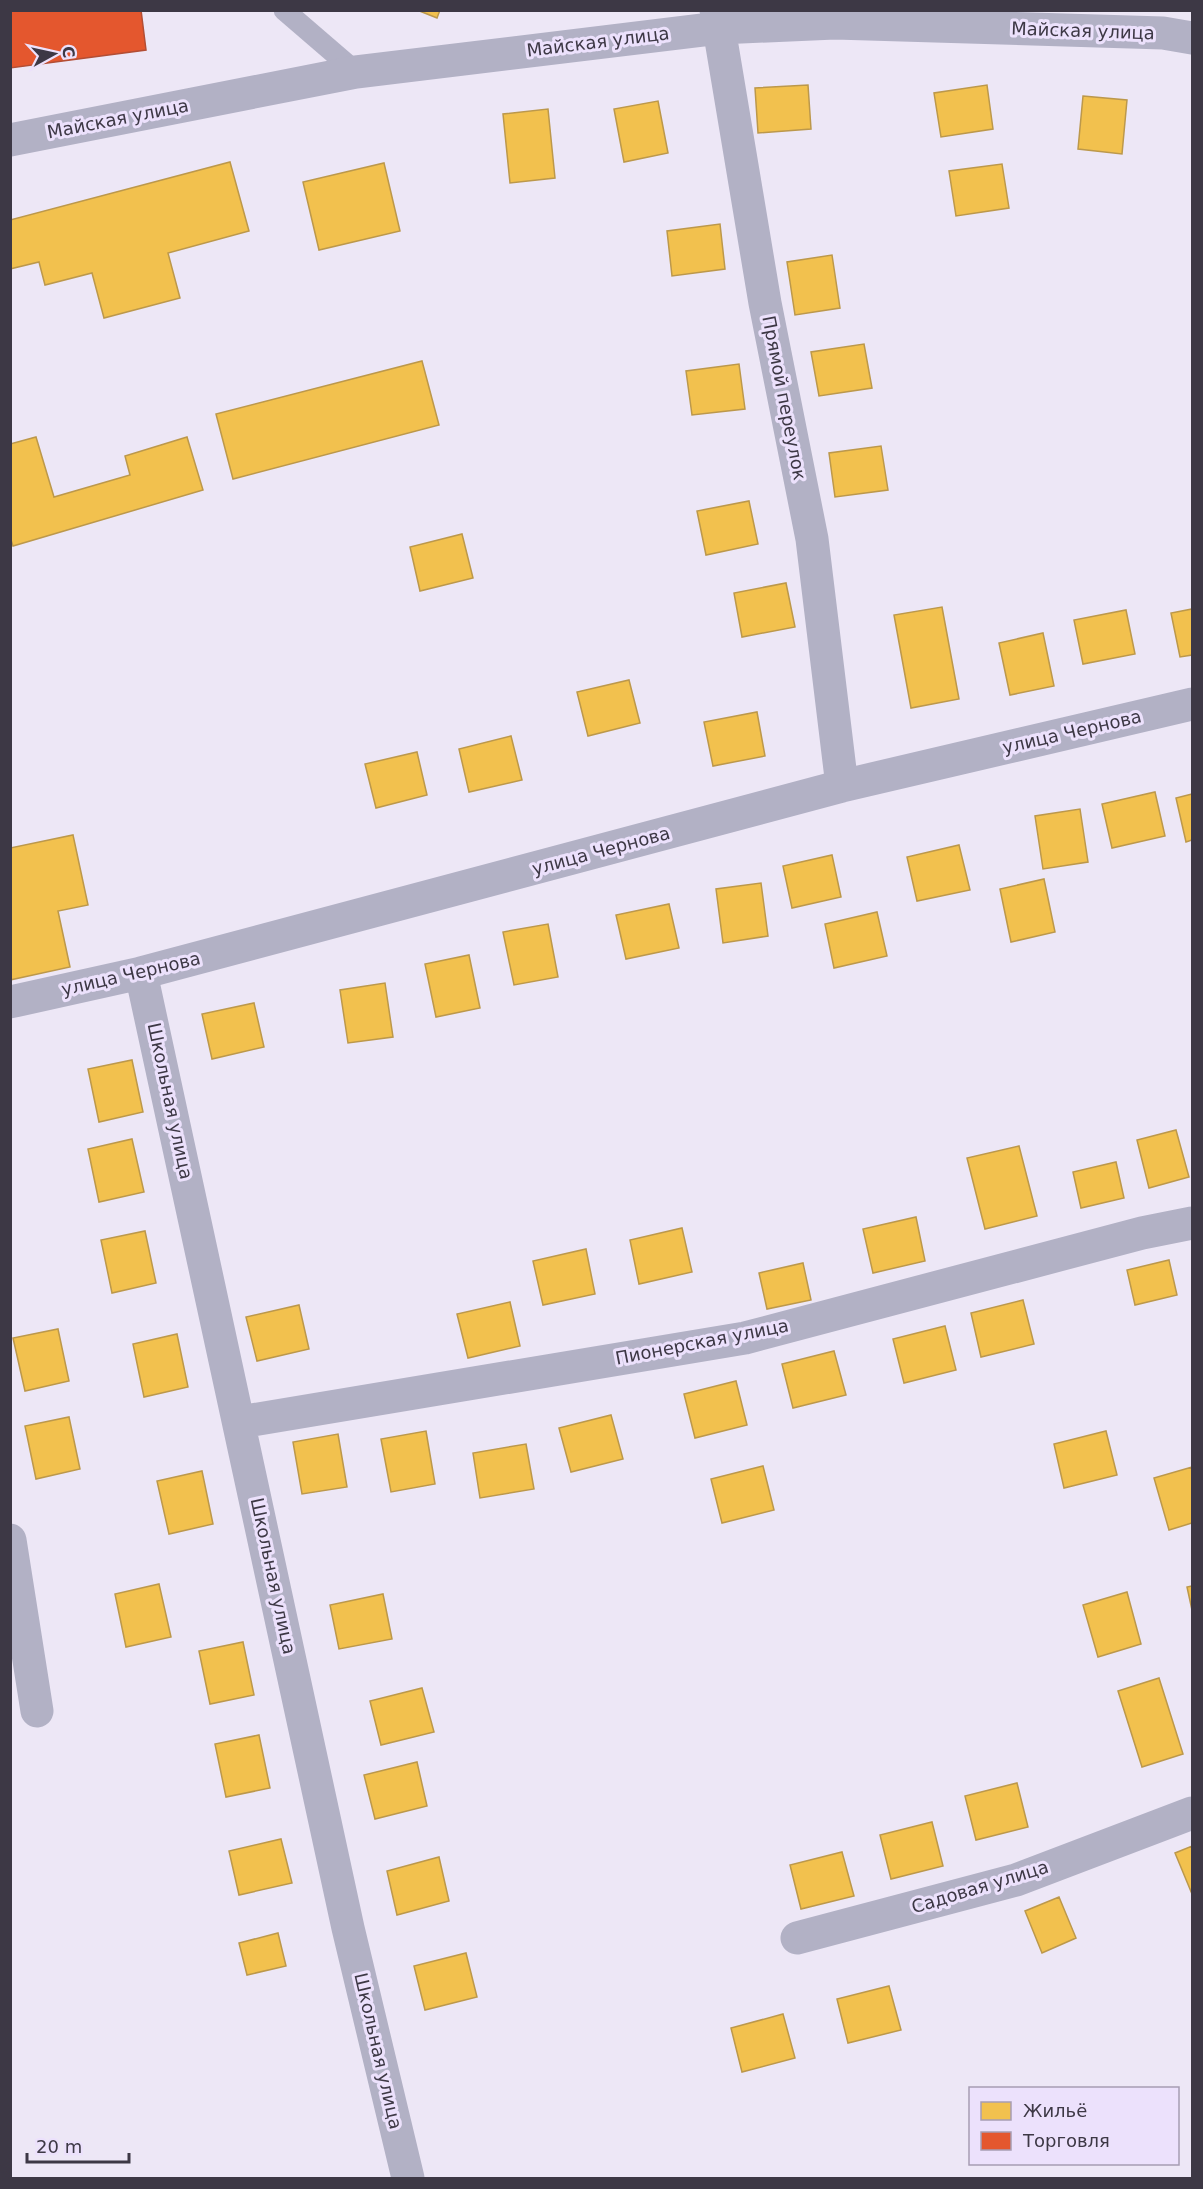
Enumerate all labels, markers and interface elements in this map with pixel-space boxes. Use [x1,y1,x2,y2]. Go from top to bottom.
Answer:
street label: Майская улица [1011,17,1155,44]
street label: Майская улица [525,22,671,61]
north arrow [24,24,84,84]
text: С [58,45,79,59]
street label: Майская улица [45,94,190,143]
street label: Прямой переулок [758,314,811,482]
street label: улица Чернова [1000,705,1143,758]
street label: улица Чернова [530,822,672,879]
street label: улица Чернова [59,947,202,1000]
street label: Школьная улица [144,1021,197,1181]
street label: Пионерская улица [614,1314,790,1369]
street label: Школьная улица [247,1496,300,1656]
street label: Садовая улица [909,1856,1051,1917]
street label: Школьная улица [350,1971,407,2131]
legend [969,2087,1179,2165]
text: Жильё [1023,2100,1087,2121]
scale bar [27,2126,129,2164]
text: Торговля [1022,2130,1110,2151]
text: 20 m [36,2136,82,2157]

